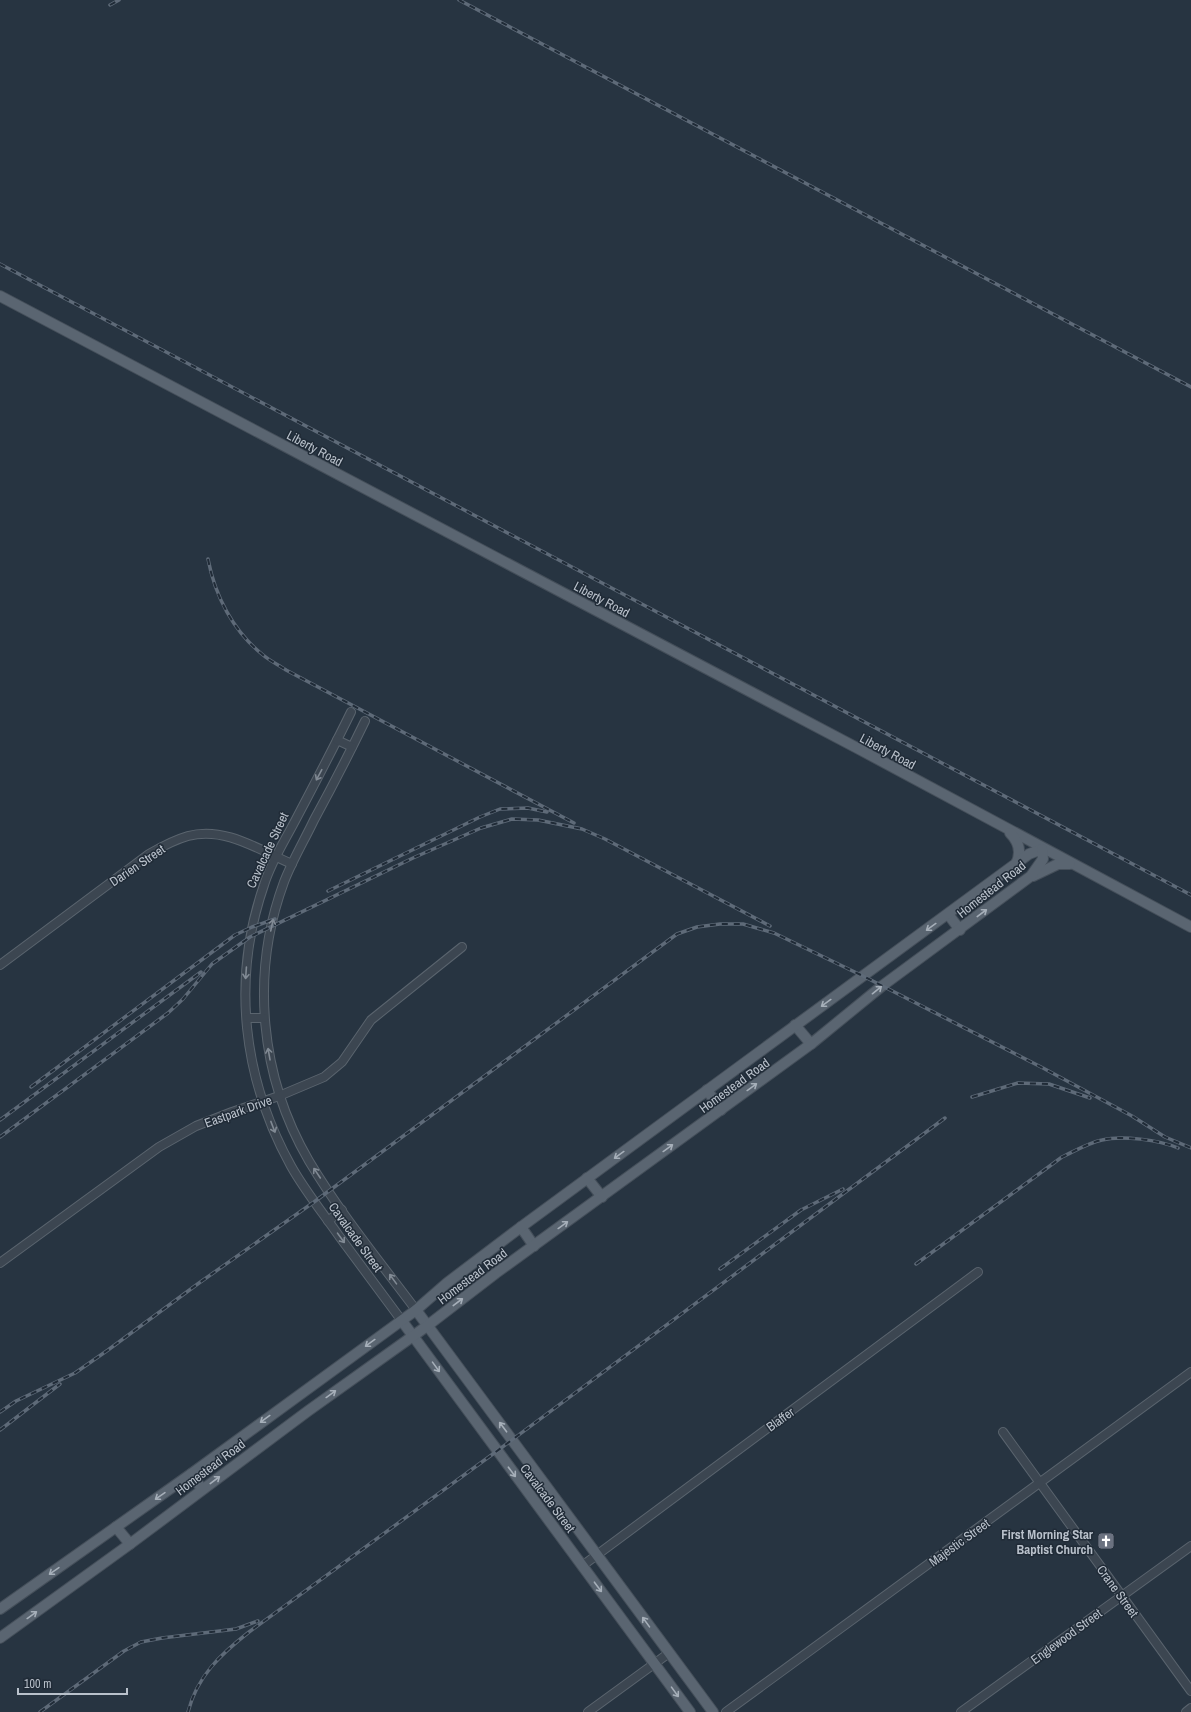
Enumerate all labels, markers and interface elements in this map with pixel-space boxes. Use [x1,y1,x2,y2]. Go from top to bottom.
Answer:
street label: Liberty Road [284,427,346,470]
street label: Liberty Road [571,578,633,621]
street label: Liberty Road [857,730,919,773]
one-way arrow [315,768,322,780]
street label: Cavalcade Street [242,810,292,891]
street label: Darien Street [106,841,168,890]
street label: Homestead Road [953,857,1029,922]
one-way arrow [976,909,987,917]
one-way arrow [268,919,276,932]
one-way arrow [925,923,936,931]
one-way arrow [242,966,249,979]
one-way arrow [872,986,883,995]
one-way arrow [820,999,831,1007]
one-way arrow [265,1048,273,1061]
street label: Homestead Road [696,1054,773,1117]
one-way arrow [747,1083,758,1091]
street label: Eastpark Drive [202,1091,274,1132]
one-way arrow [269,1121,277,1133]
one-way arrow [663,1144,674,1153]
one-way arrow [614,1150,625,1159]
one-way arrow [313,1168,321,1179]
street label: Cavalcade Street [325,1199,387,1275]
one-way arrow [557,1221,568,1229]
one-way arrow [336,1232,345,1243]
street label: Homestead Road [434,1245,511,1308]
one-way arrow [389,1274,397,1285]
one-way arrow [453,1298,464,1306]
one-way arrow [365,1339,376,1348]
one-way arrow [431,1361,440,1372]
one-way arrow [325,1390,336,1398]
street label: Blaffer [763,1403,798,1435]
one-way arrow [259,1415,270,1424]
one-way arrow [498,1421,507,1432]
street label: Homestead Road [172,1436,249,1499]
street label: Cavalcade Street [516,1461,579,1536]
one-way arrow [508,1466,517,1477]
one-way arrow [209,1476,220,1484]
one-way arrow [154,1492,165,1500]
street label: Majestic Street [926,1515,993,1570]
place label: First Morning Star Baptist Church [1001,1526,1094,1558]
church icon: First Morning Star Baptist Church [1096,1531,1116,1551]
street label: Crane Street [1093,1562,1142,1621]
one-way arrow [48,1567,59,1575]
one-way arrow [594,1582,602,1593]
street label: Englewood Street [1027,1605,1105,1668]
one-way arrow [26,1611,37,1619]
one-way arrow [642,1616,650,1627]
scale bar [18,1670,127,1696]
text: 100 m [24,1676,51,1692]
one-way arrow [671,1686,679,1697]

